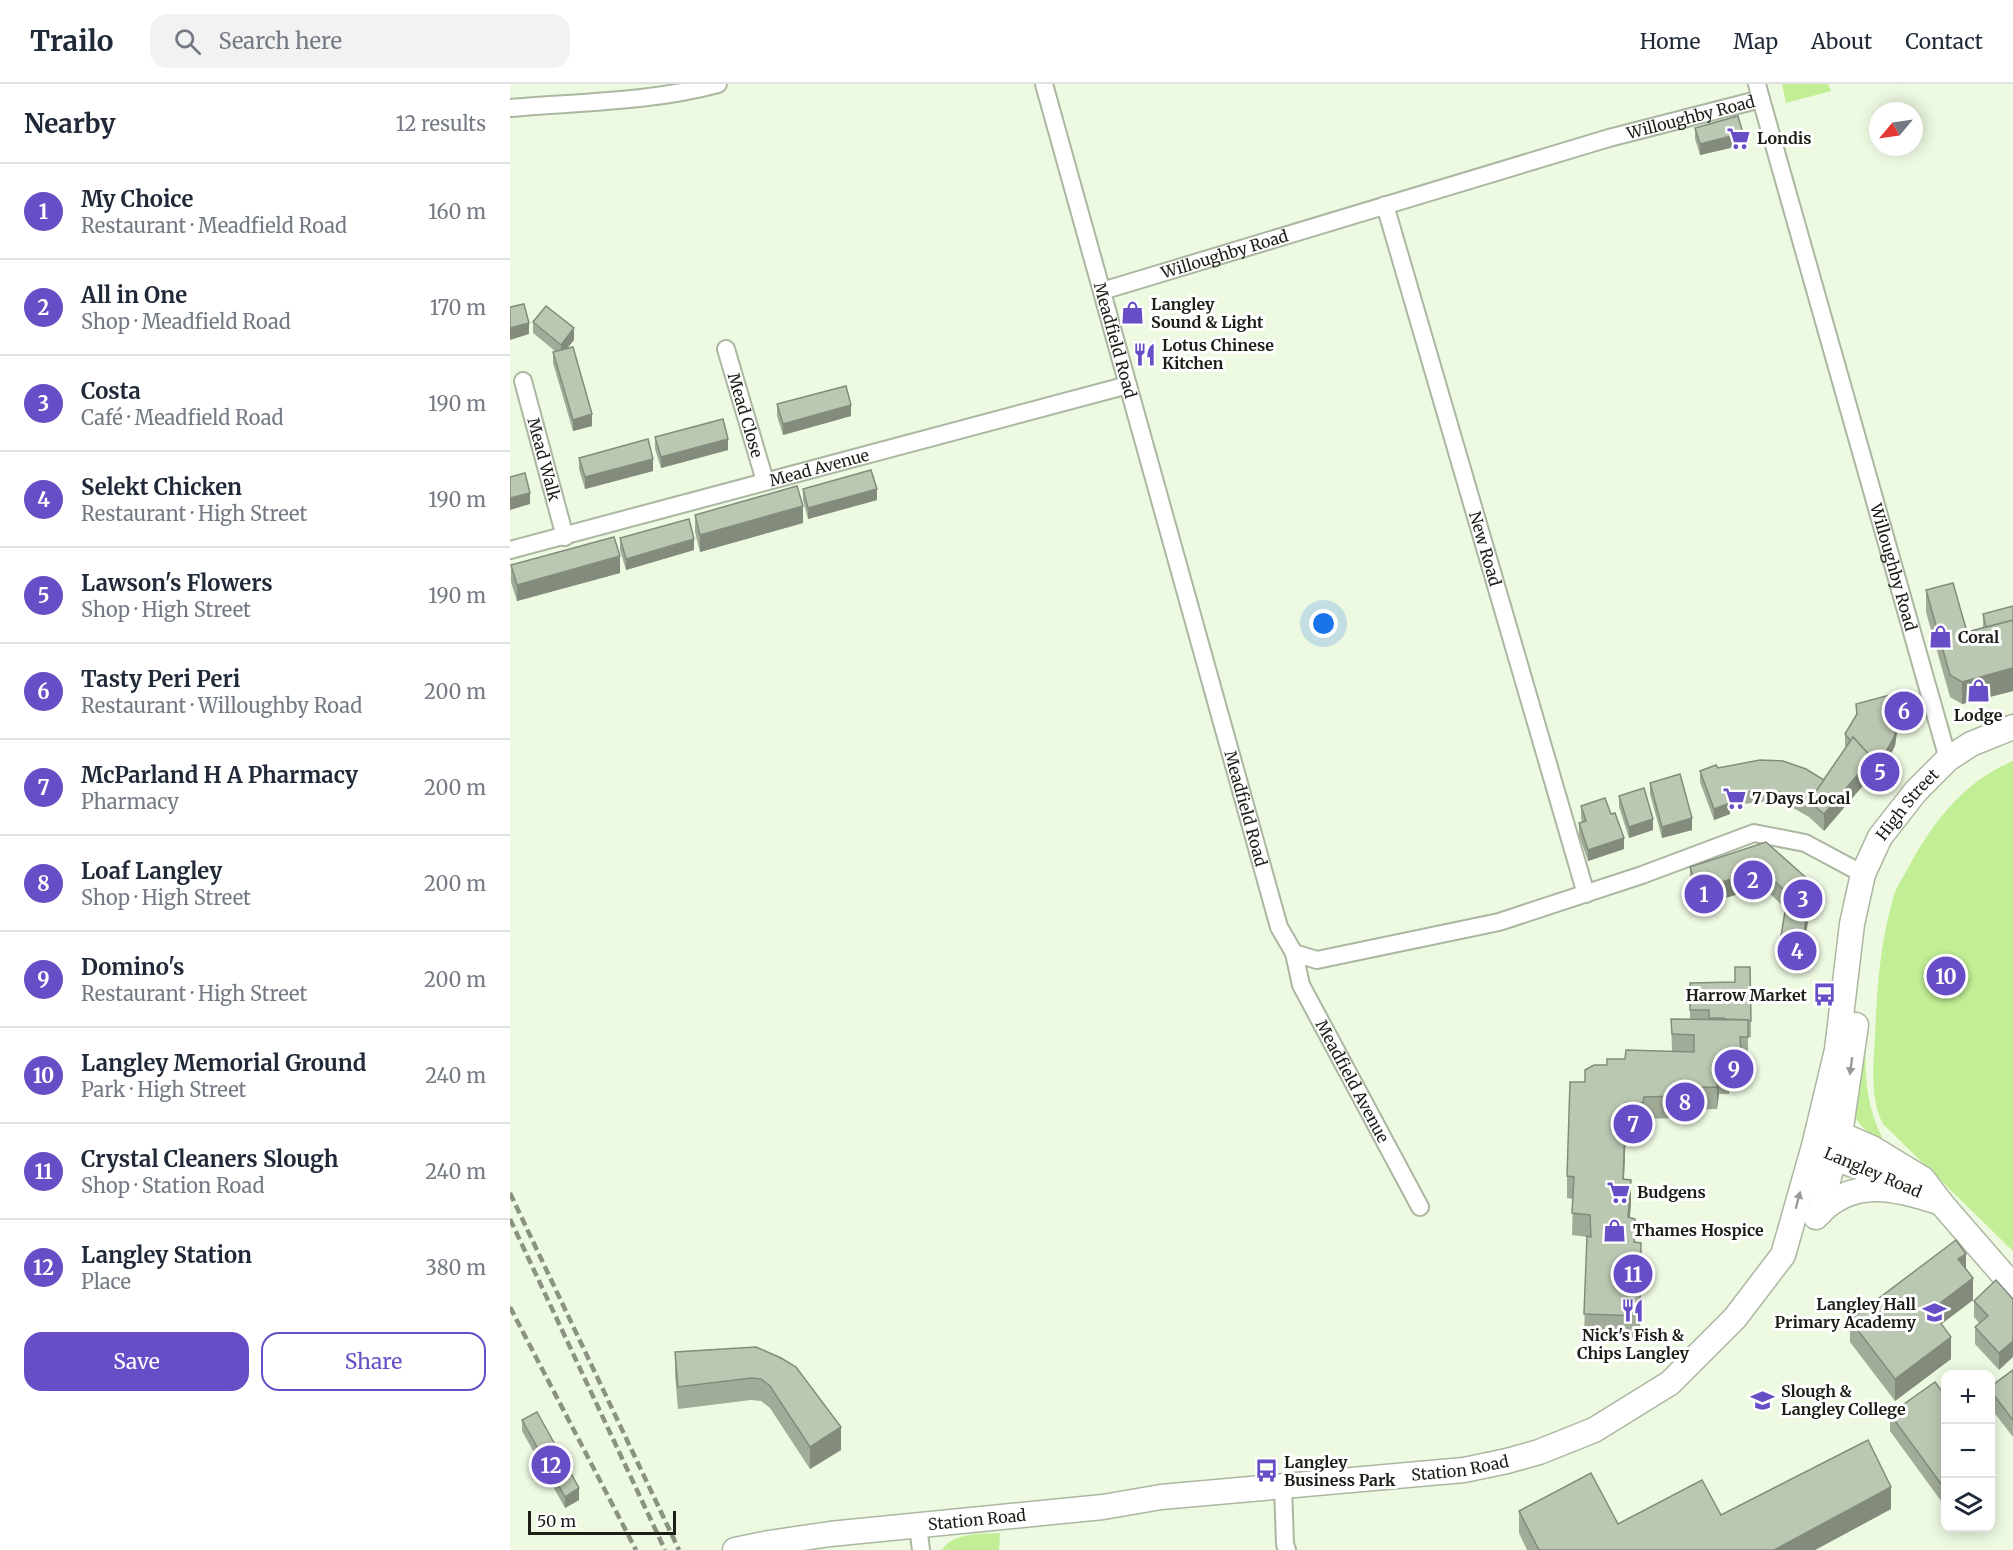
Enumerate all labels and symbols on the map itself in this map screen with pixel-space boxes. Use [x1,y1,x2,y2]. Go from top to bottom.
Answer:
street label: Willoughby Road [1624,91,1757,143]
north arrow [1869,102,1923,156]
supermarket icon: Londis [1726,125,1752,151]
place label: Londis [1757,128,1811,148]
street label: Willoughby Road [1158,225,1291,283]
street label: Meadfield Road [1090,280,1141,401]
place label: Langley Sound & Light [1151,294,1264,332]
shop icon: Langley Sound & Light [1120,300,1146,326]
place label: Lotus Chinese Kitchen [1162,335,1274,373]
restaurant icon: Lotus Chinese Kitchen [1131,341,1157,367]
street label: Mead Close [724,371,767,460]
street label: Mead Walk [523,415,565,504]
street label: Mead Avenue [767,445,871,490]
street label: Willoughby Road [1866,500,1921,633]
street label: New Road [1465,509,1506,589]
your location [1309,609,1338,638]
shop icon: Coral [1927,624,1953,650]
place label: Coral [1958,627,1999,647]
shop icon: Lodge [1965,677,1991,703]
pin: 6 [1884,688,1924,734]
place label: Lodge [1954,705,2003,725]
street label: Meadfield Road [1220,748,1272,869]
pin: 5 [1860,750,1900,794]
street label: High Street [1871,764,1943,844]
supermarket icon: 7 Days Local [1721,785,1747,811]
place label: 7 Days Local [1752,788,1850,808]
pin: 2 [1734,858,1772,902]
pin: 1 [1684,872,1724,916]
pin: 3 [1784,876,1822,922]
pin: 4 [1778,928,1816,974]
pin: 10 [1926,954,1966,998]
bus stop icon: Harrow Market [1812,982,1838,1008]
place label: Harrow Market [1686,985,1808,1005]
street label: Meadfield Avenue [1311,1016,1394,1146]
pin: 9 [1714,1046,1754,1092]
one-way arrow [1846,1057,1856,1076]
pin: 8 [1666,1080,1704,1124]
pin: 7 [1614,1102,1652,1146]
street label: Langley Road [1821,1142,1925,1202]
supermarket icon: Budgens [1606,1179,1632,1205]
place label: Budgens [1637,1182,1706,1202]
one-way arrow [1794,1191,1803,1209]
shop icon: Thames Hospice [1602,1217,1628,1243]
place label: Thames Hospice [1633,1220,1764,1240]
pin: 11 [1614,1252,1652,1296]
place label: Langley Hall Primary Academy [1774,1294,1917,1332]
restaurant icon: Nick's Fish & Chips Langley [1620,1297,1646,1323]
school or university icon: Langley Hall Primary Academy [1921,1300,1947,1326]
place label: Nick's Fish & Chips Langley [1577,1325,1690,1363]
place label: Slough & Langley College [1781,1381,1906,1419]
school or university icon: Slough & Langley College [1750,1387,1776,1413]
pin: 12 [532,1442,570,1488]
street label: Station Road [1410,1451,1511,1485]
place label: Langley Business Park [1284,1452,1396,1490]
bus stop icon: Langley Business Park [1253,1458,1279,1484]
street label: Station Road [927,1505,1027,1534]
scale bar [528,1508,676,1536]

